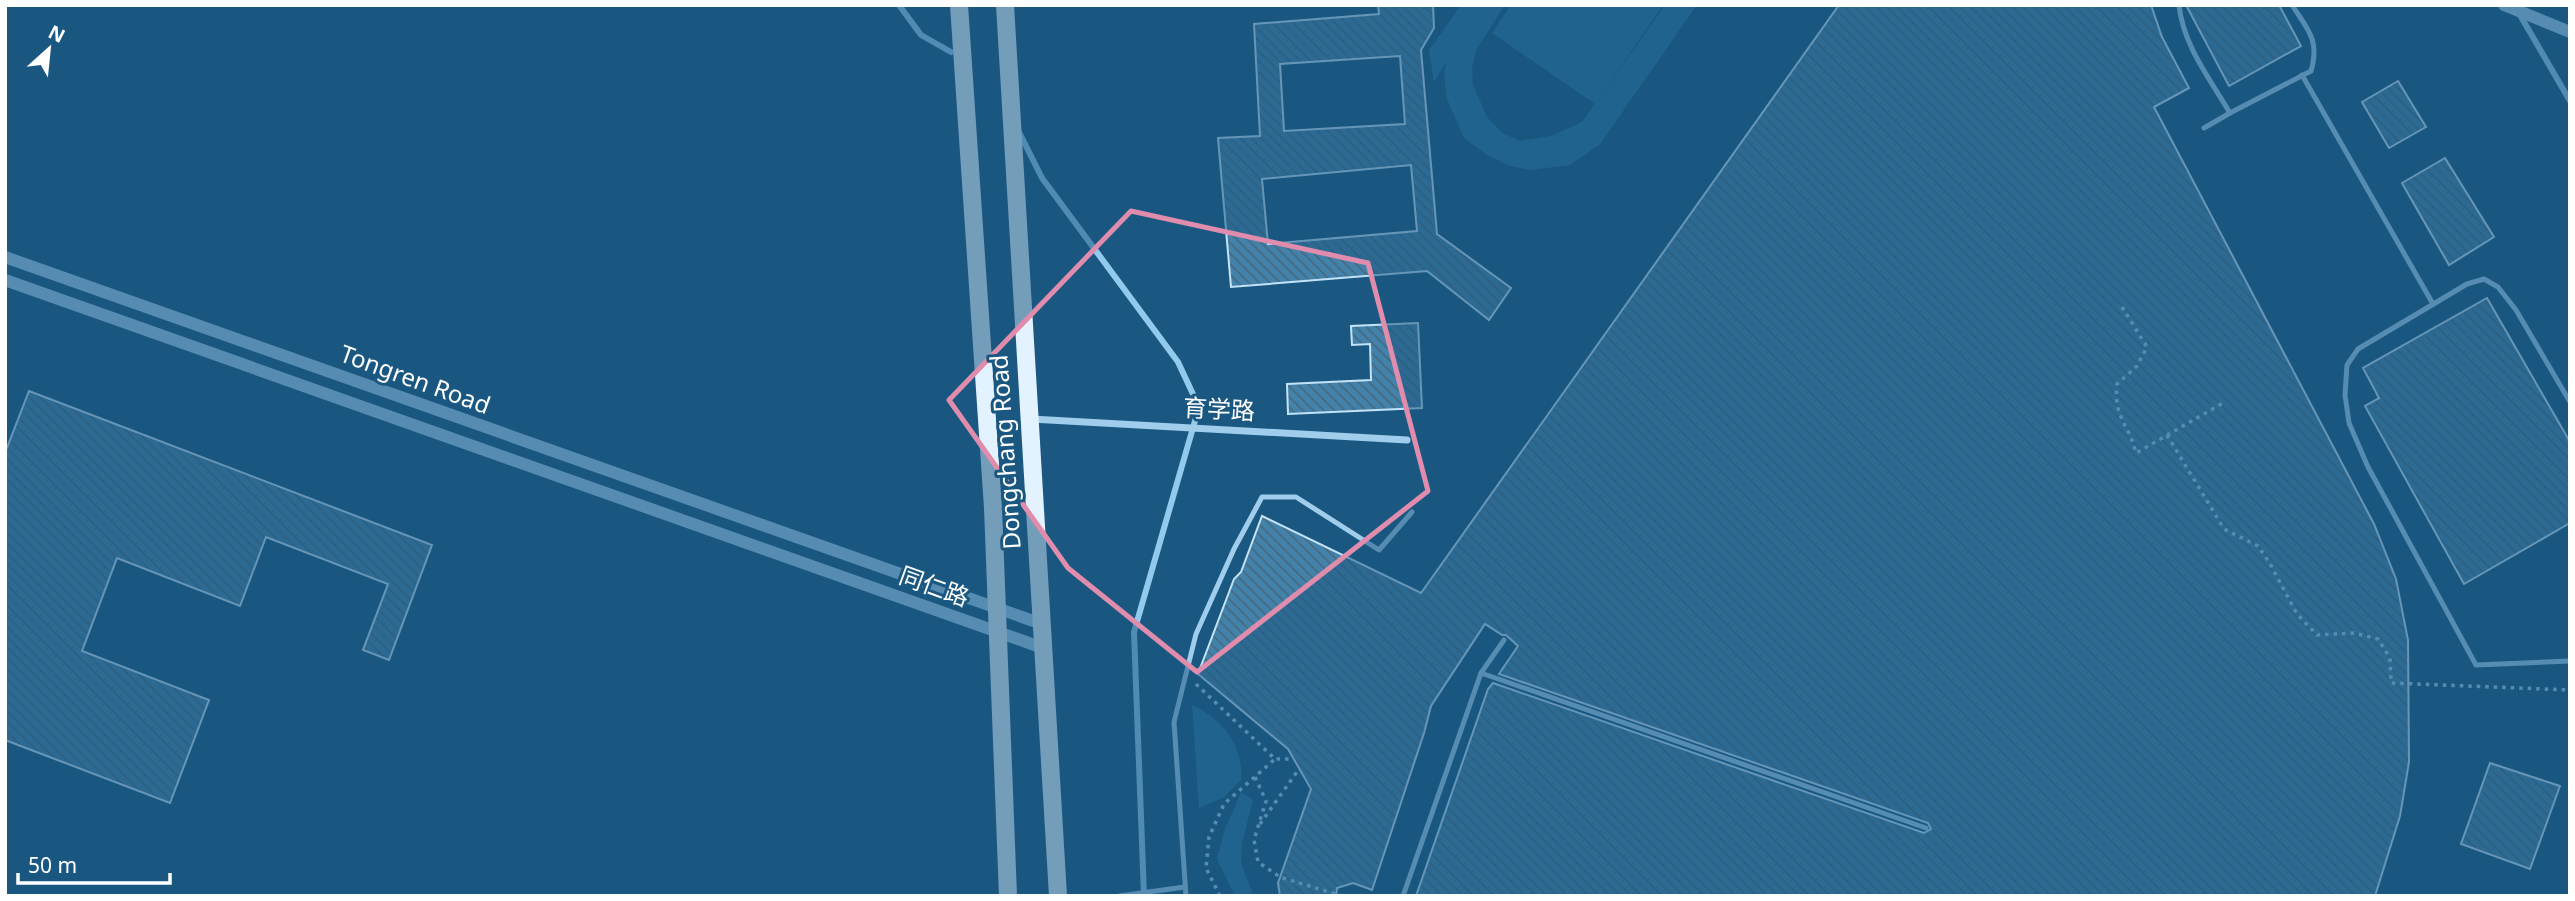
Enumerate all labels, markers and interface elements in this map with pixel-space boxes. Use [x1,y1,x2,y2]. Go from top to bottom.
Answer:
north arrow [14,14,84,84]
text: N [44,19,70,49]
street label: Tongren Road [336,336,495,421]
street label: Dongchang Road [981,354,1028,550]
street label: 育学路 [1182,390,1256,427]
street label: 同仁路 [895,558,974,613]
scale bar [18,842,170,886]
text: 50 m [28,851,77,879]

